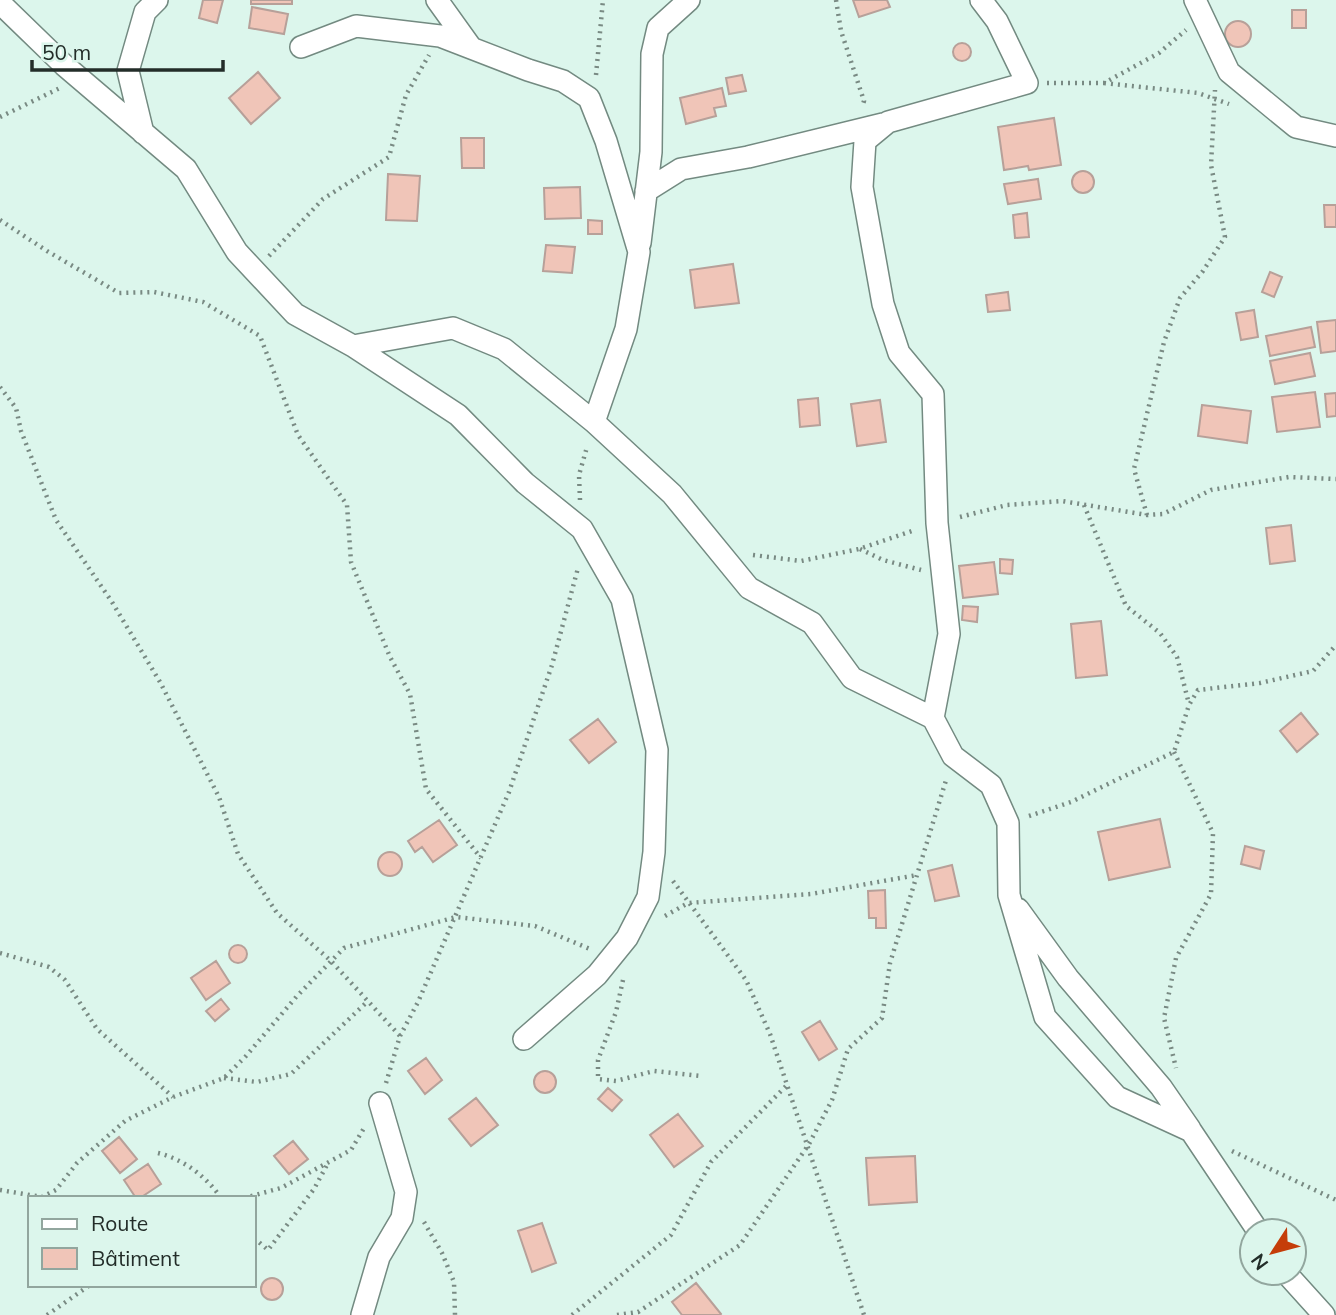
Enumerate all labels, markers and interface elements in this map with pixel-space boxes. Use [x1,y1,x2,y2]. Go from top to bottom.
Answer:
scale bar [32,28,222,72]
text: 50 m [42,39,91,65]
legend [28,1196,256,1287]
text: Route [91,1210,148,1236]
north arrow [1238,1217,1308,1287]
text: Bâtiment [91,1245,180,1271]
text: N [1245,1249,1273,1275]

